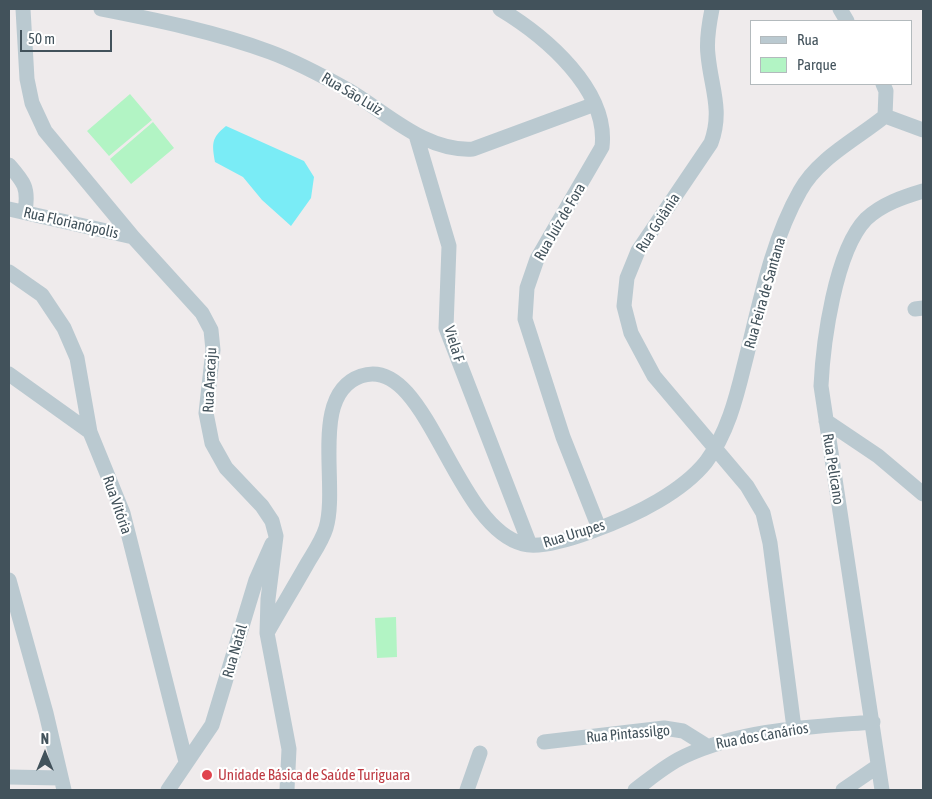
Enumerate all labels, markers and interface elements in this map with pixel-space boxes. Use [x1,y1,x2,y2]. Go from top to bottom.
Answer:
scale bar [22,20,115,52]
legend [750,20,912,85]
text: 50 m [28,30,55,47]
text: Rua [797,31,819,48]
text: Parque [797,56,837,73]
street label: Rua São Luiz [318,69,386,119]
street label: Rua Juíz de Fora [531,180,589,264]
street label: Rua Goiânia [632,190,684,256]
street label: Rua Florianópolis [22,203,120,243]
street label: Rua Feira de Santana [740,235,790,351]
street label: Viela F [440,324,468,364]
street label: Rua Aracaju [199,347,221,413]
street label: Rua Pelicano [818,432,848,506]
street label: Rua Vitória [99,473,135,537]
street label: Rua Urupes [541,516,607,552]
street label: Rua Natal [219,622,251,680]
street label: Rua dos Canários [714,719,810,753]
street label: Rua Pintassilgo [585,721,671,747]
north arrow [20,729,70,779]
text: N [41,731,49,747]
place label: Unidade Básica de Saúde Turiguara [218,766,410,784]
marker: Unidade Básica de Saúde Turiguara [200,768,214,782]

